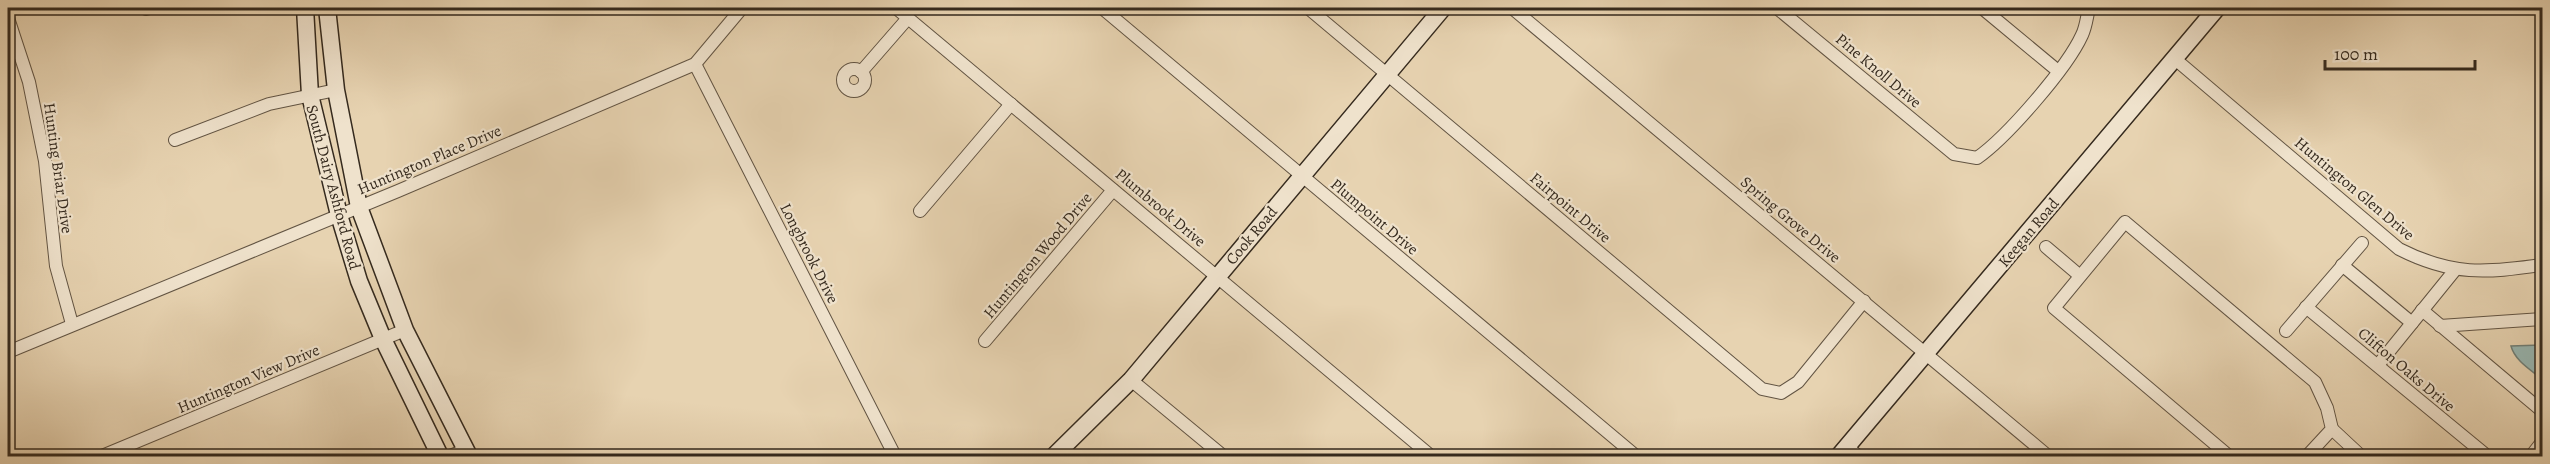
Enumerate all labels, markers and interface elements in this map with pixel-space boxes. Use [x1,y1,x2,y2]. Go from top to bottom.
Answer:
street label: Pine Knoll Drive [1831,28,1926,113]
scale bar [2325,33,2475,71]
text: 100 m [2334,42,2378,66]
street label: Hunting Briar Drive [38,101,78,235]
street label: South Dairy Ashford Road [300,102,366,273]
street label: Huntington Place Drive [354,120,505,200]
street label: Huntington Glen Drive [2290,132,2419,246]
street label: Plumbrook Drive [1110,163,1210,252]
street label: Fairpoint Drive [1525,167,1616,248]
street label: Spring Grove Drive [1736,171,1845,268]
street label: Plumpoint Drive [1326,173,1423,260]
street label: Huntington Wood Drive [978,188,1097,323]
street label: Keegan Road [1993,193,2065,272]
street label: Longbrook Drive [774,199,844,307]
street label: Cook Road [1221,201,1283,270]
street label: Clifton Oaks Drive [2353,323,2460,417]
street label: Huntington View Drive [174,339,323,419]

